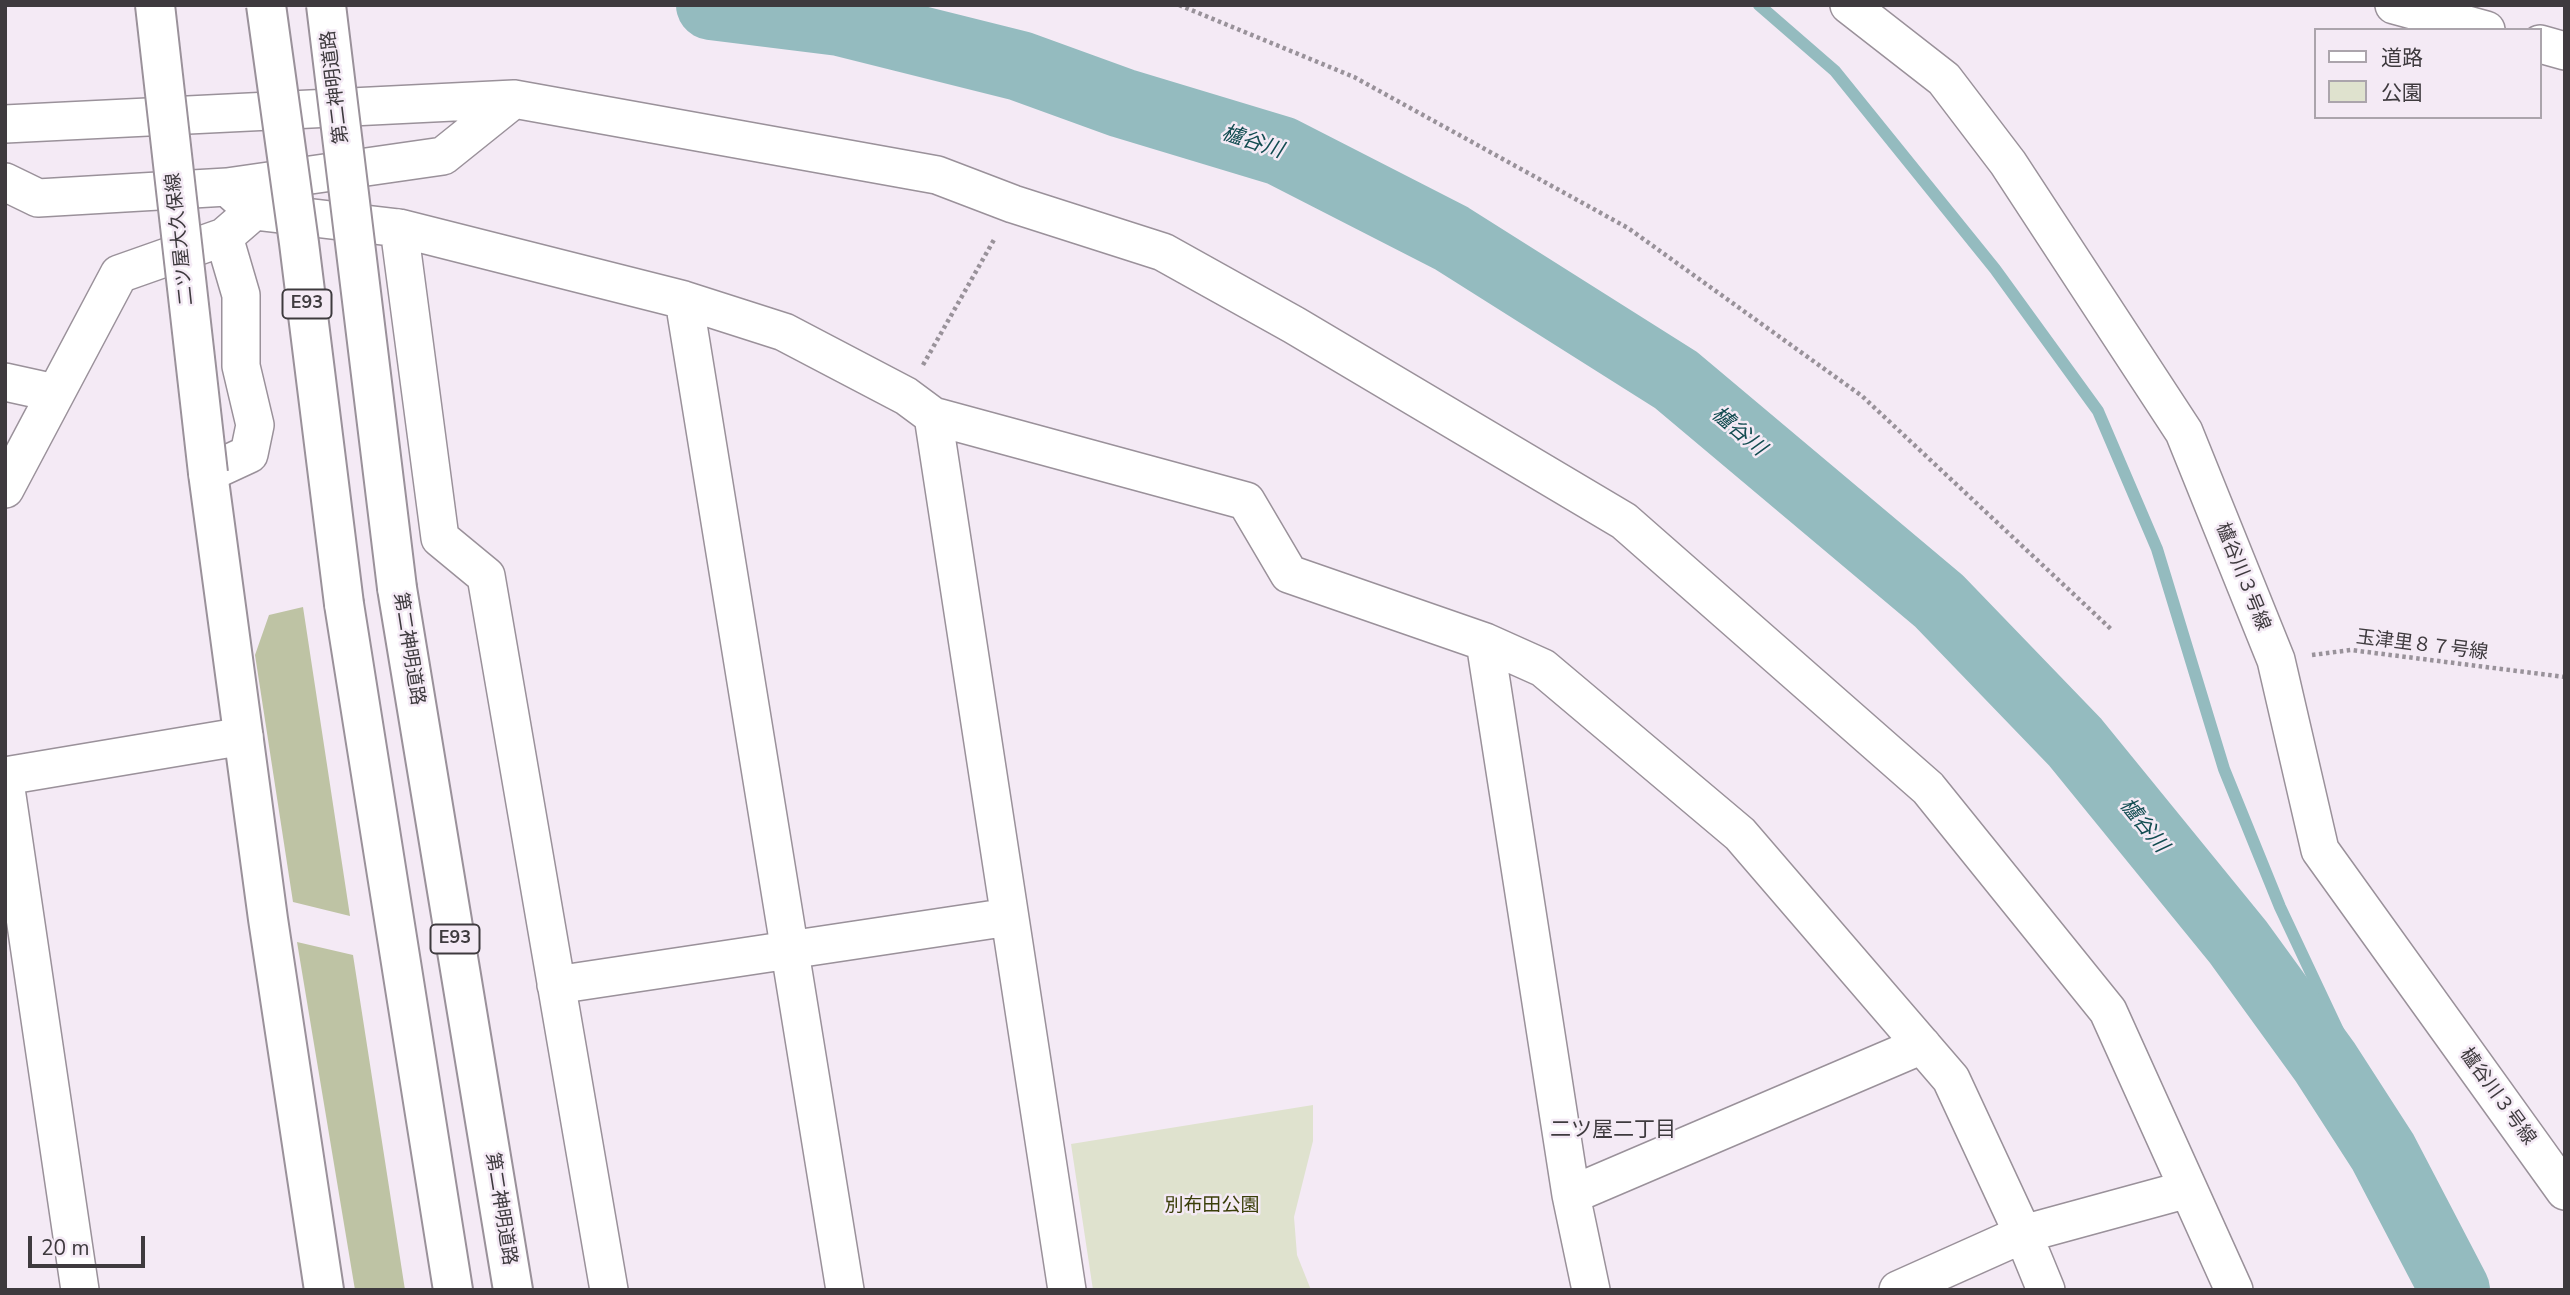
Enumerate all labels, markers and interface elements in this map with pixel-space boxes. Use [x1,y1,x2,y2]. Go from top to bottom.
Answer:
legend [2314,28,2542,119]
street label: 第二神明道路 [318,29,354,145]
text: 道路 [2381,44,2423,72]
text: 公園 [2381,79,2423,107]
water label: 櫨谷川 [1218,121,1286,165]
street label: 二ツ屋大久保線 [163,172,199,306]
road number: E93 [282,290,332,318]
water label: 櫨谷川 [1706,402,1770,462]
street label: 櫨谷川３号線 [2210,520,2274,634]
street label: 第二神明道路 [388,591,428,707]
street label: 玉津里８７号線 [2355,627,2489,665]
water label: 櫨谷川 [2113,794,2173,858]
road number: E93 [430,924,480,954]
street label: 櫨谷川３号線 [2454,1044,2540,1150]
district label: 二ツ屋二丁目 [1550,1118,1676,1144]
street label: 第二神明道路 [480,1151,520,1267]
park label: 別布田公園 [1165,1195,1259,1217]
scale bar [32,1222,149,1266]
text: 20 m [41,1234,90,1262]

